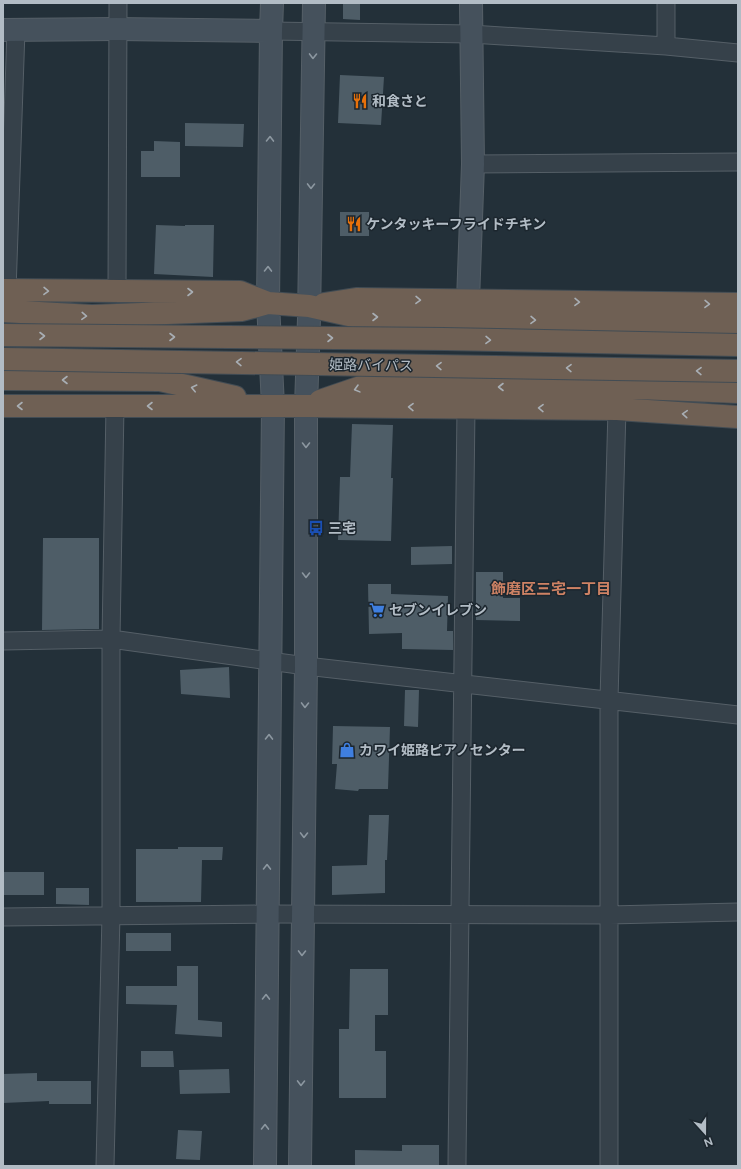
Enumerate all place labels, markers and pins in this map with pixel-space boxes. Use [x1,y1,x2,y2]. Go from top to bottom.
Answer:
restaurant icon: 和食さと [351,92,369,110]
place label: 和食さと [372,93,428,110]
restaurant icon: ケンタッキーフライドチキン [345,215,363,233]
place label: ケンタッキーフライドチキン [366,216,546,233]
bus stop icon: 三宅 [307,519,325,537]
place label: 三宅 [328,520,356,537]
supermarket icon: セブンイレブン [368,601,386,619]
place label: セブンイレブン [389,602,487,619]
shop icon: カワイ姫路ピアノセンター [338,741,356,759]
place label: カワイ姫路ピアノセンター [359,742,526,759]

